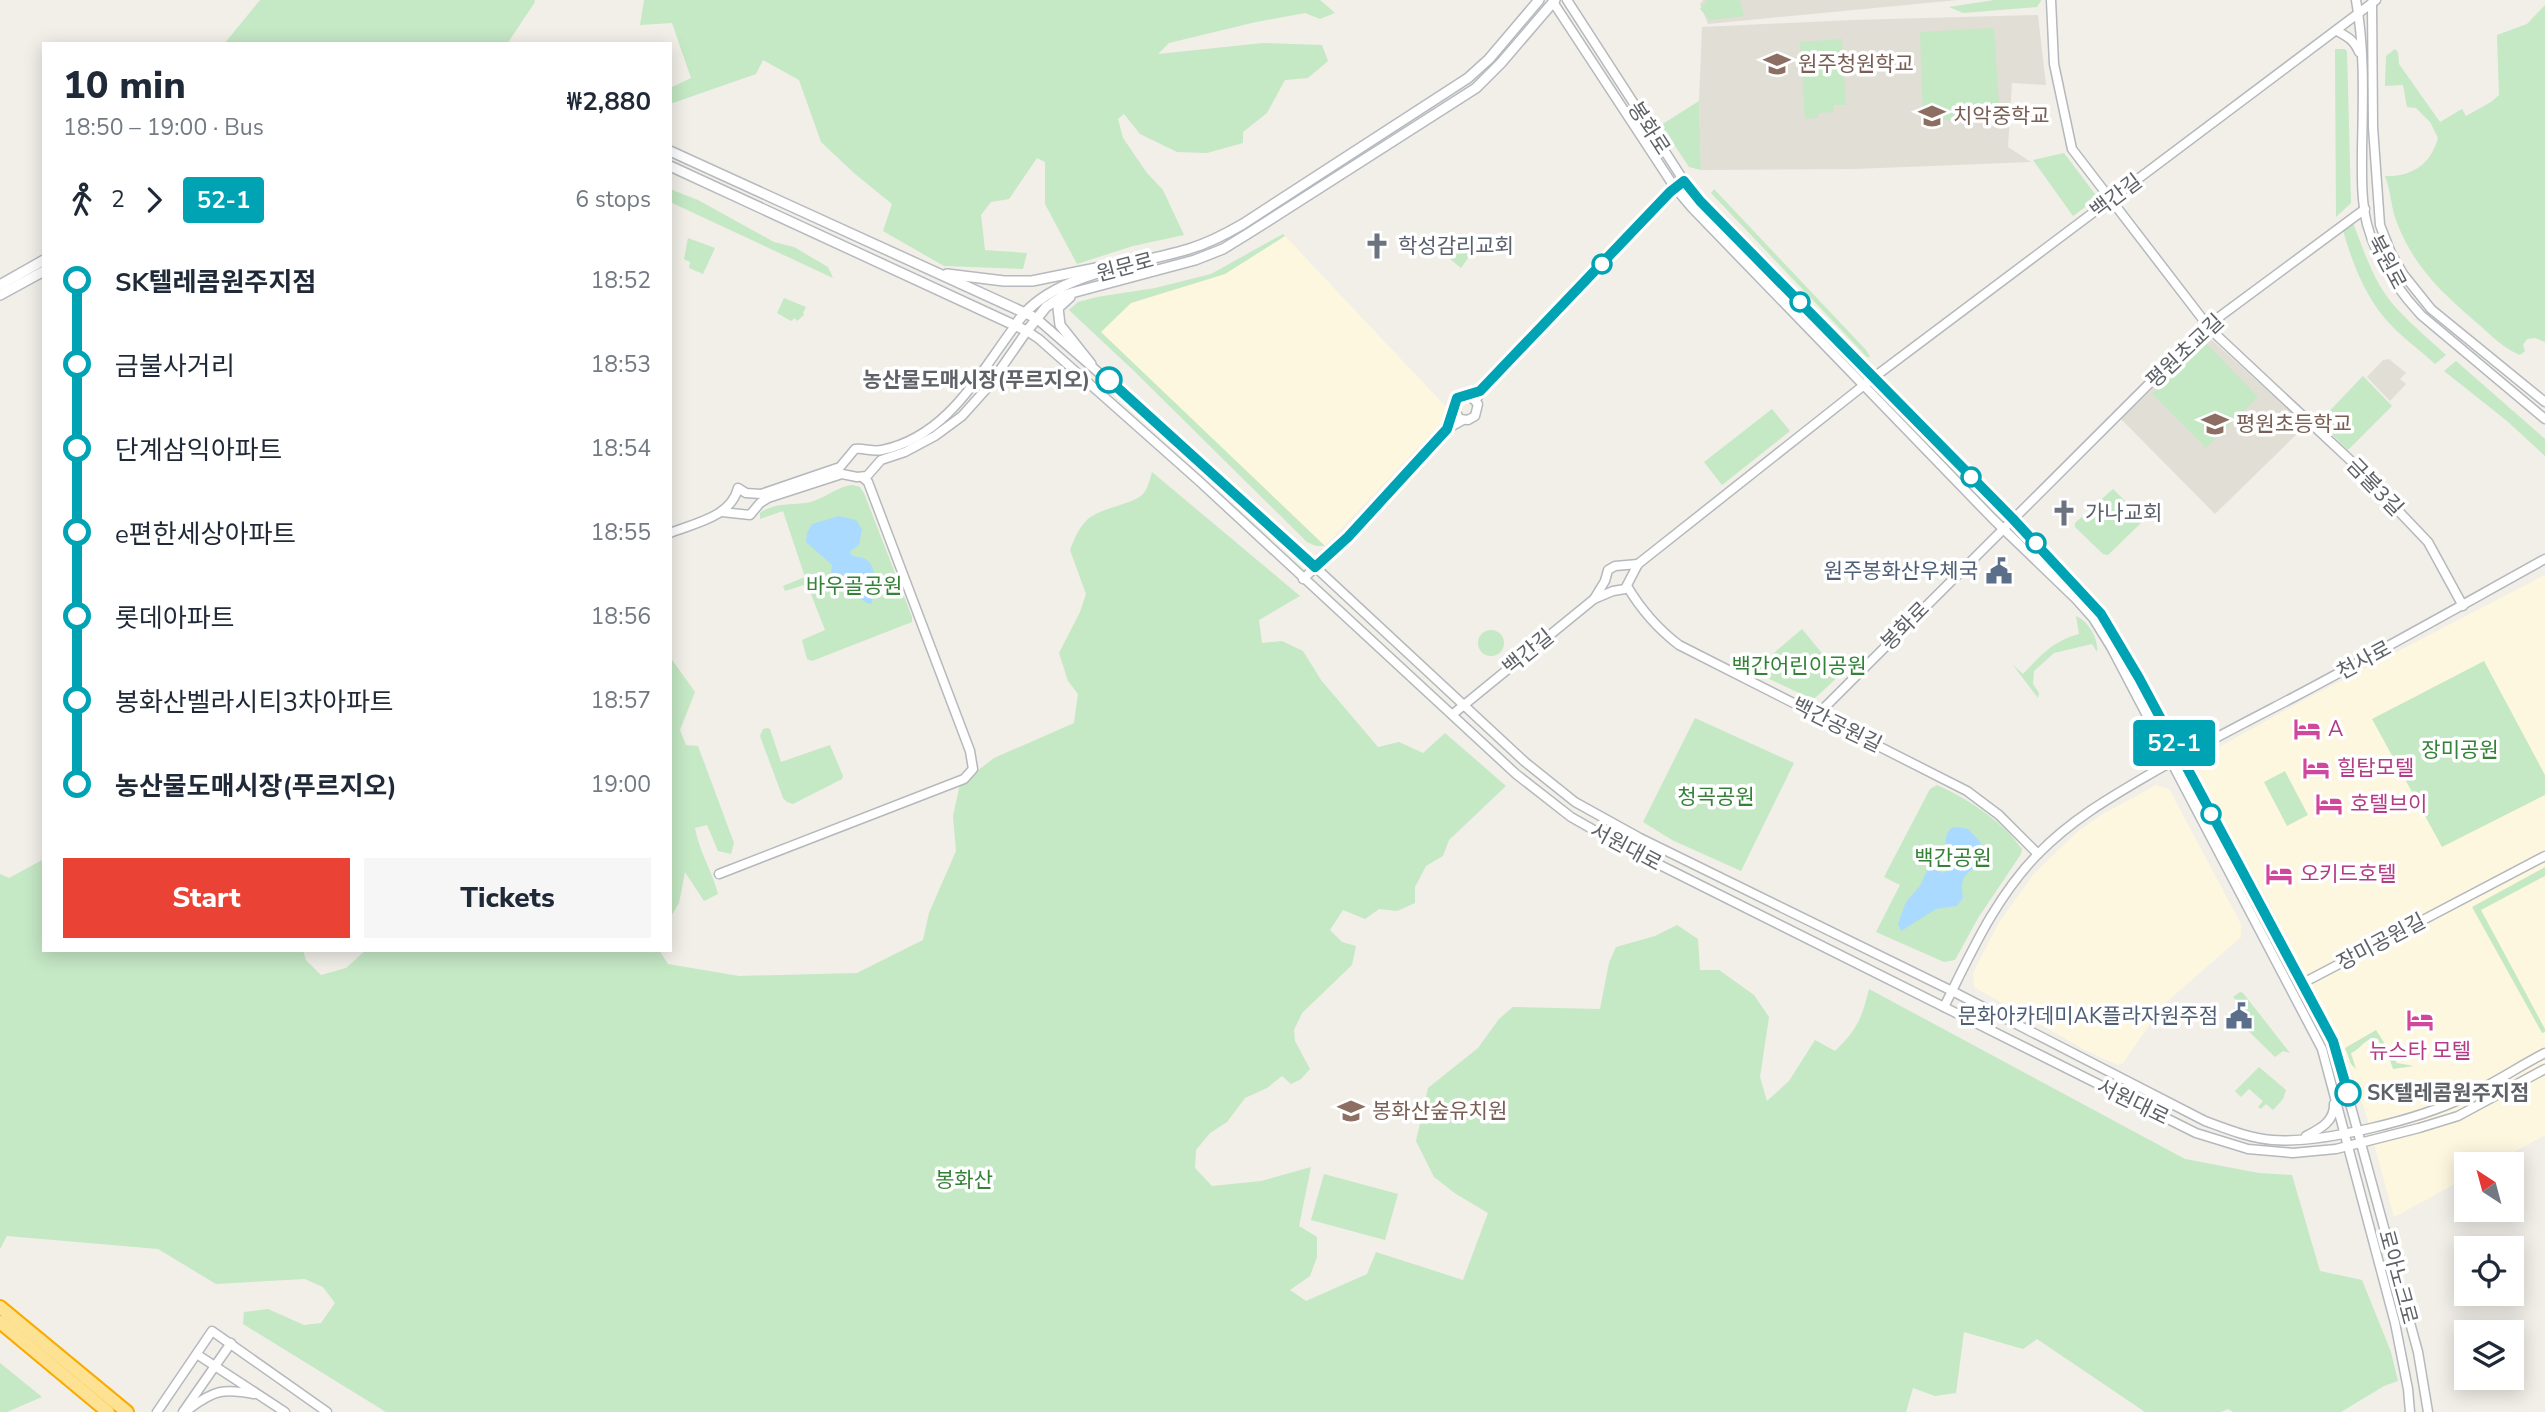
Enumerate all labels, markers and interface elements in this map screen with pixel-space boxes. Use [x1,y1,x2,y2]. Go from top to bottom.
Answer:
school or university icon: 원주청원학교 [1762,49,1792,79]
place label: 원주청원학교 [1798,50,1914,78]
text: 10 min [63,60,186,111]
text: ₩2,880 [567,84,651,119]
street label: 봉화로 [1621,96,1677,160]
school or university icon: 치악중학교 [1917,101,1947,131]
place label: 치악중학교 [1953,102,2050,130]
text: 18:50 – 19:00 · Bus [63,112,264,143]
street label: 백간길 [2084,167,2148,225]
icon: walk [63,181,101,219]
icon: forward [135,181,173,219]
text: 2 [111,184,125,215]
text: 52-1 [197,184,250,216]
text: 6 stops [575,184,651,215]
street label: 북원로 [2361,230,2413,294]
church icon: 학성감리교회 [1362,231,1392,261]
place label: 학성감리교회 [1398,232,1514,260]
street label: 원문로 [1093,246,1157,288]
unlabelled marker [1592,254,1612,274]
text: SK텔레콤원주지점 [115,265,316,300]
text: 18:52 [591,265,651,296]
unlabelled marker [1790,292,1810,312]
street label: 평원초교길 [2140,308,2230,394]
text: 금불사거리 [115,349,235,384]
text: 18:53 [591,349,651,380]
place label: 농산물도매시장(푸르지오) [862,366,1090,394]
marker: 농산물도매시장(푸르지오) [1096,367,1122,393]
school or university icon: 평원초등학교 [2200,409,2230,439]
place label: 평원초등학교 [2236,410,2352,438]
text: 단계삼익아파트 [115,433,282,468]
text: 18:54 [591,433,651,464]
street label: 금불3길 [2340,452,2410,522]
unlabelled marker [1961,467,1981,487]
church icon: 가나교회 [2049,498,2079,528]
place label: 가나교회 [2085,499,2162,527]
text: e편한세상아파트 [115,517,296,552]
text: 18:55 [591,517,651,548]
unlabelled marker [2026,533,2046,553]
public building icon: 원주봉화산우체국 [1984,556,2014,586]
place label: 원주봉화산우체국 [1823,557,1978,585]
park label: 바우골공원 [806,572,902,600]
street label: 봉화로 [1875,596,1935,656]
text: 롯데아파트 [115,601,235,636]
text: 18:56 [591,601,651,632]
street label: 백간길 [1497,623,1559,681]
street label: 천사로 [2332,634,2396,686]
park label: 백간어린이공원 [1731,652,1867,680]
text: 봉화산벨라시티3차아파트 [115,685,394,720]
text: 18:57 [591,685,651,716]
street label: 백간공원길 [1787,691,1887,759]
hotel icon: A [2292,714,2322,744]
place label: A [2328,715,2343,743]
line badge: 52-1 [2125,720,2223,766]
text: 52-1 [2147,727,2201,759]
park label: 장미공원 [2421,736,2499,764]
hotel icon: 힐탑모텔 [2301,753,2331,783]
place label: 힐탑모텔 [2337,754,2414,782]
text: 농산물도매시장(푸르지오) [115,769,397,804]
text: 19:00 [591,769,651,800]
park label: 청곡공원 [1677,783,1755,811]
hotel icon: 호텔브이 [2314,789,2344,819]
place label: 호텔브이 [2350,790,2427,818]
unlabelled marker [2201,804,2221,824]
street label: 서원대로 [1585,816,1667,878]
park label: 백간공원 [1914,844,1992,872]
button: Start [63,858,350,938]
button: Tickets [364,858,651,938]
hotel icon: 오키드호텔 [2264,859,2294,889]
place label: 오키드호텔 [2300,860,2397,888]
street label: 장미공원길 [2332,907,2430,977]
public building icon: 문화아카데미AK플라자원주점 [2224,1001,2254,1031]
place label: 문화아카데미AK플라자원주점 [1958,1002,2218,1030]
hotel icon: 뉴스타 모텔 [2405,1005,2435,1035]
place label: 뉴스타 모텔 [2369,1037,2471,1065]
street label: 서원대로 [2092,1072,2174,1132]
place label: SK텔레콤원주지점 [2367,1079,2529,1107]
marker: SK텔레콤원주지점 [2335,1080,2361,1106]
school or university icon: 봉화산숲유치원 [1336,1096,1366,1126]
place label: 봉화산숲유치원 [1372,1097,1507,1125]
north arrow [2454,1152,2524,1222]
map controls [2454,1152,2524,1390]
park label: 봉화산 [935,1166,993,1194]
street label: 로아노크로 [2372,1227,2424,1327]
button: locate [2454,1236,2524,1306]
button: layers [2454,1320,2524,1390]

